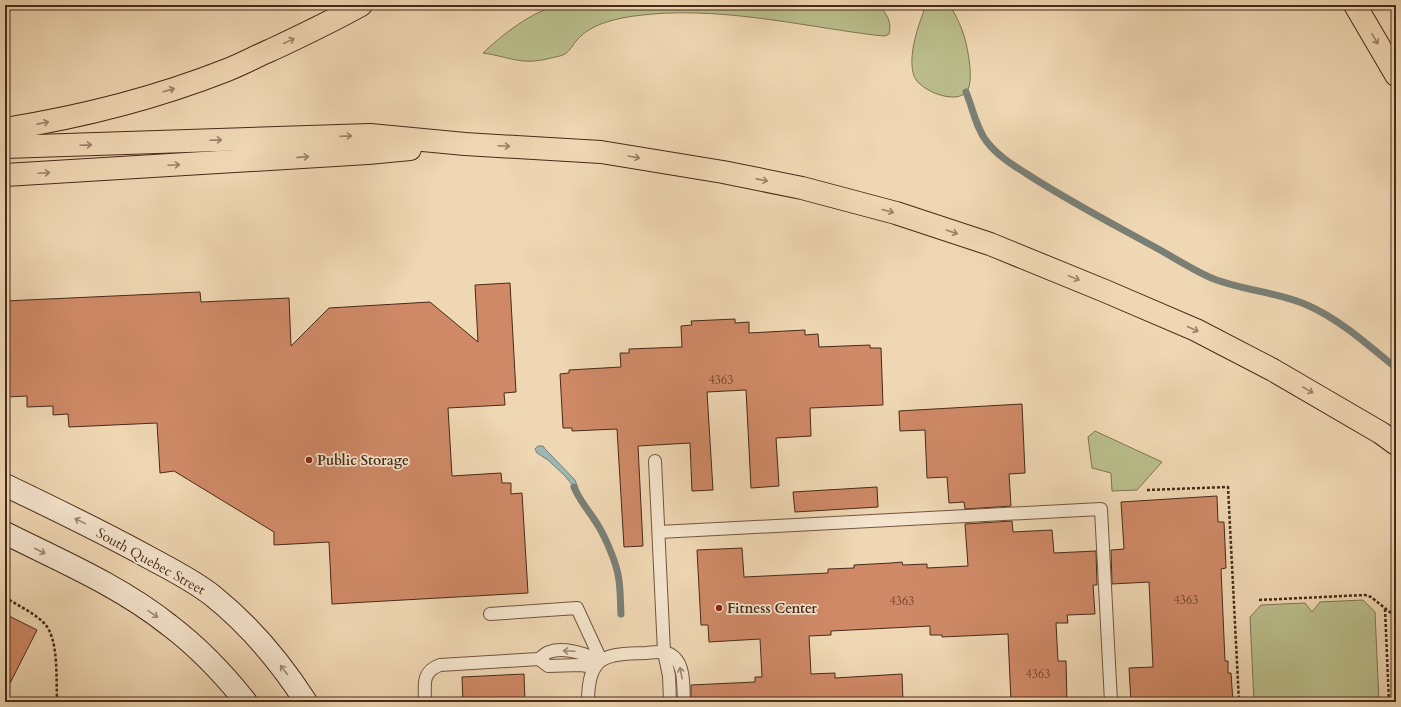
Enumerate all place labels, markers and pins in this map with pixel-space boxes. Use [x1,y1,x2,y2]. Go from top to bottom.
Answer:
place label: Public Storage [317,451,409,470]
marker: Public Storage [304,455,314,465]
place label: Fitness Center [727,599,817,618]
marker: Fitness Center [714,603,724,613]

